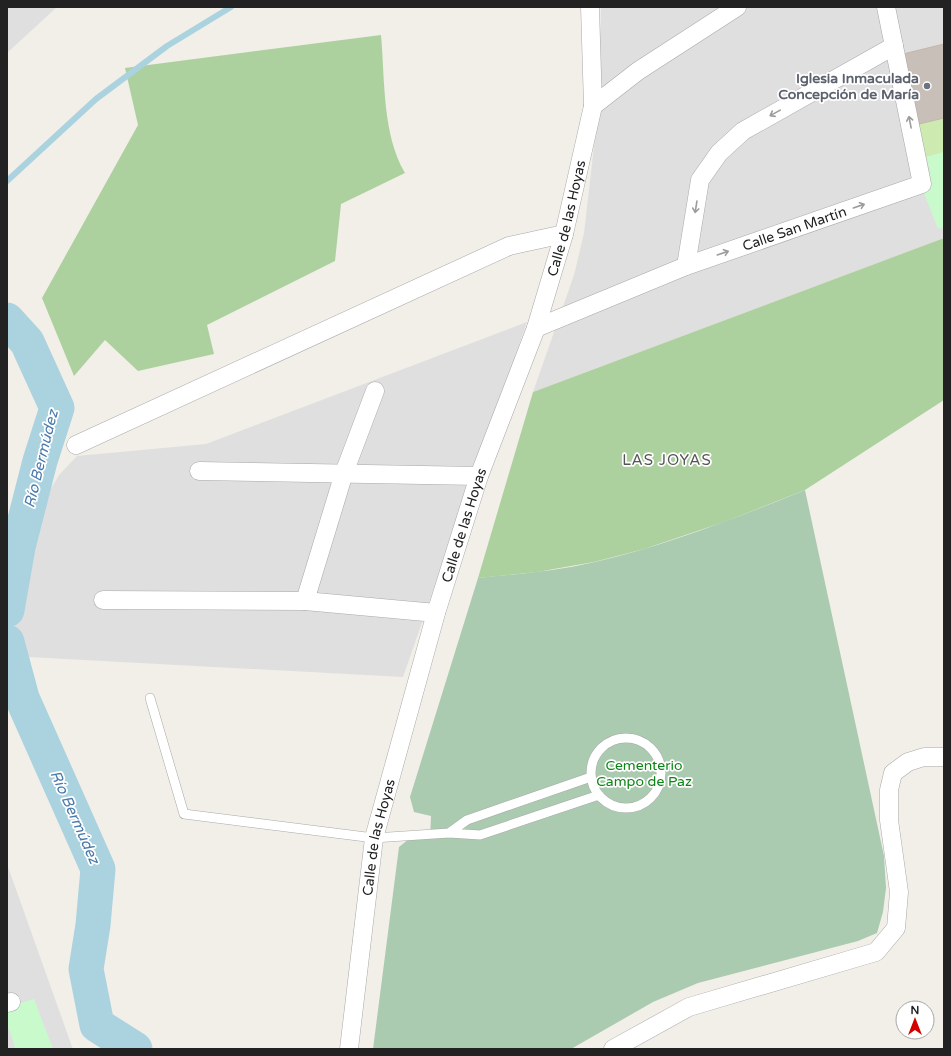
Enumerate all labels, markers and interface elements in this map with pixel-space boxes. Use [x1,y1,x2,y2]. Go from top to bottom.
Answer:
place label: Iglesia Inmaculada Concepción de María [778,70,919,103]
marker: Iglesia Inmaculada Concepción de María [922,81,932,91]
one-way arrow [769,109,781,117]
one-way arrow [905,116,913,129]
street label: Calle de las Hoyas [543,158,589,278]
one-way arrow [691,200,699,213]
one-way arrow [853,201,865,209]
street label: Calle San Martín [740,202,849,254]
one-way arrow [717,248,729,256]
water label: Río Bermúdez [20,407,62,510]
district label: LAS JOYAS [622,451,712,469]
street label: Calle de las Hoyas [438,465,490,585]
park label: Cementerio Campo de Paz [596,757,692,790]
water label: Río Bermúdez [46,768,104,868]
street label: Calle de las Hoyas [359,777,399,897]
north arrow [895,1000,935,1040]
text: N [911,1004,919,1017]

